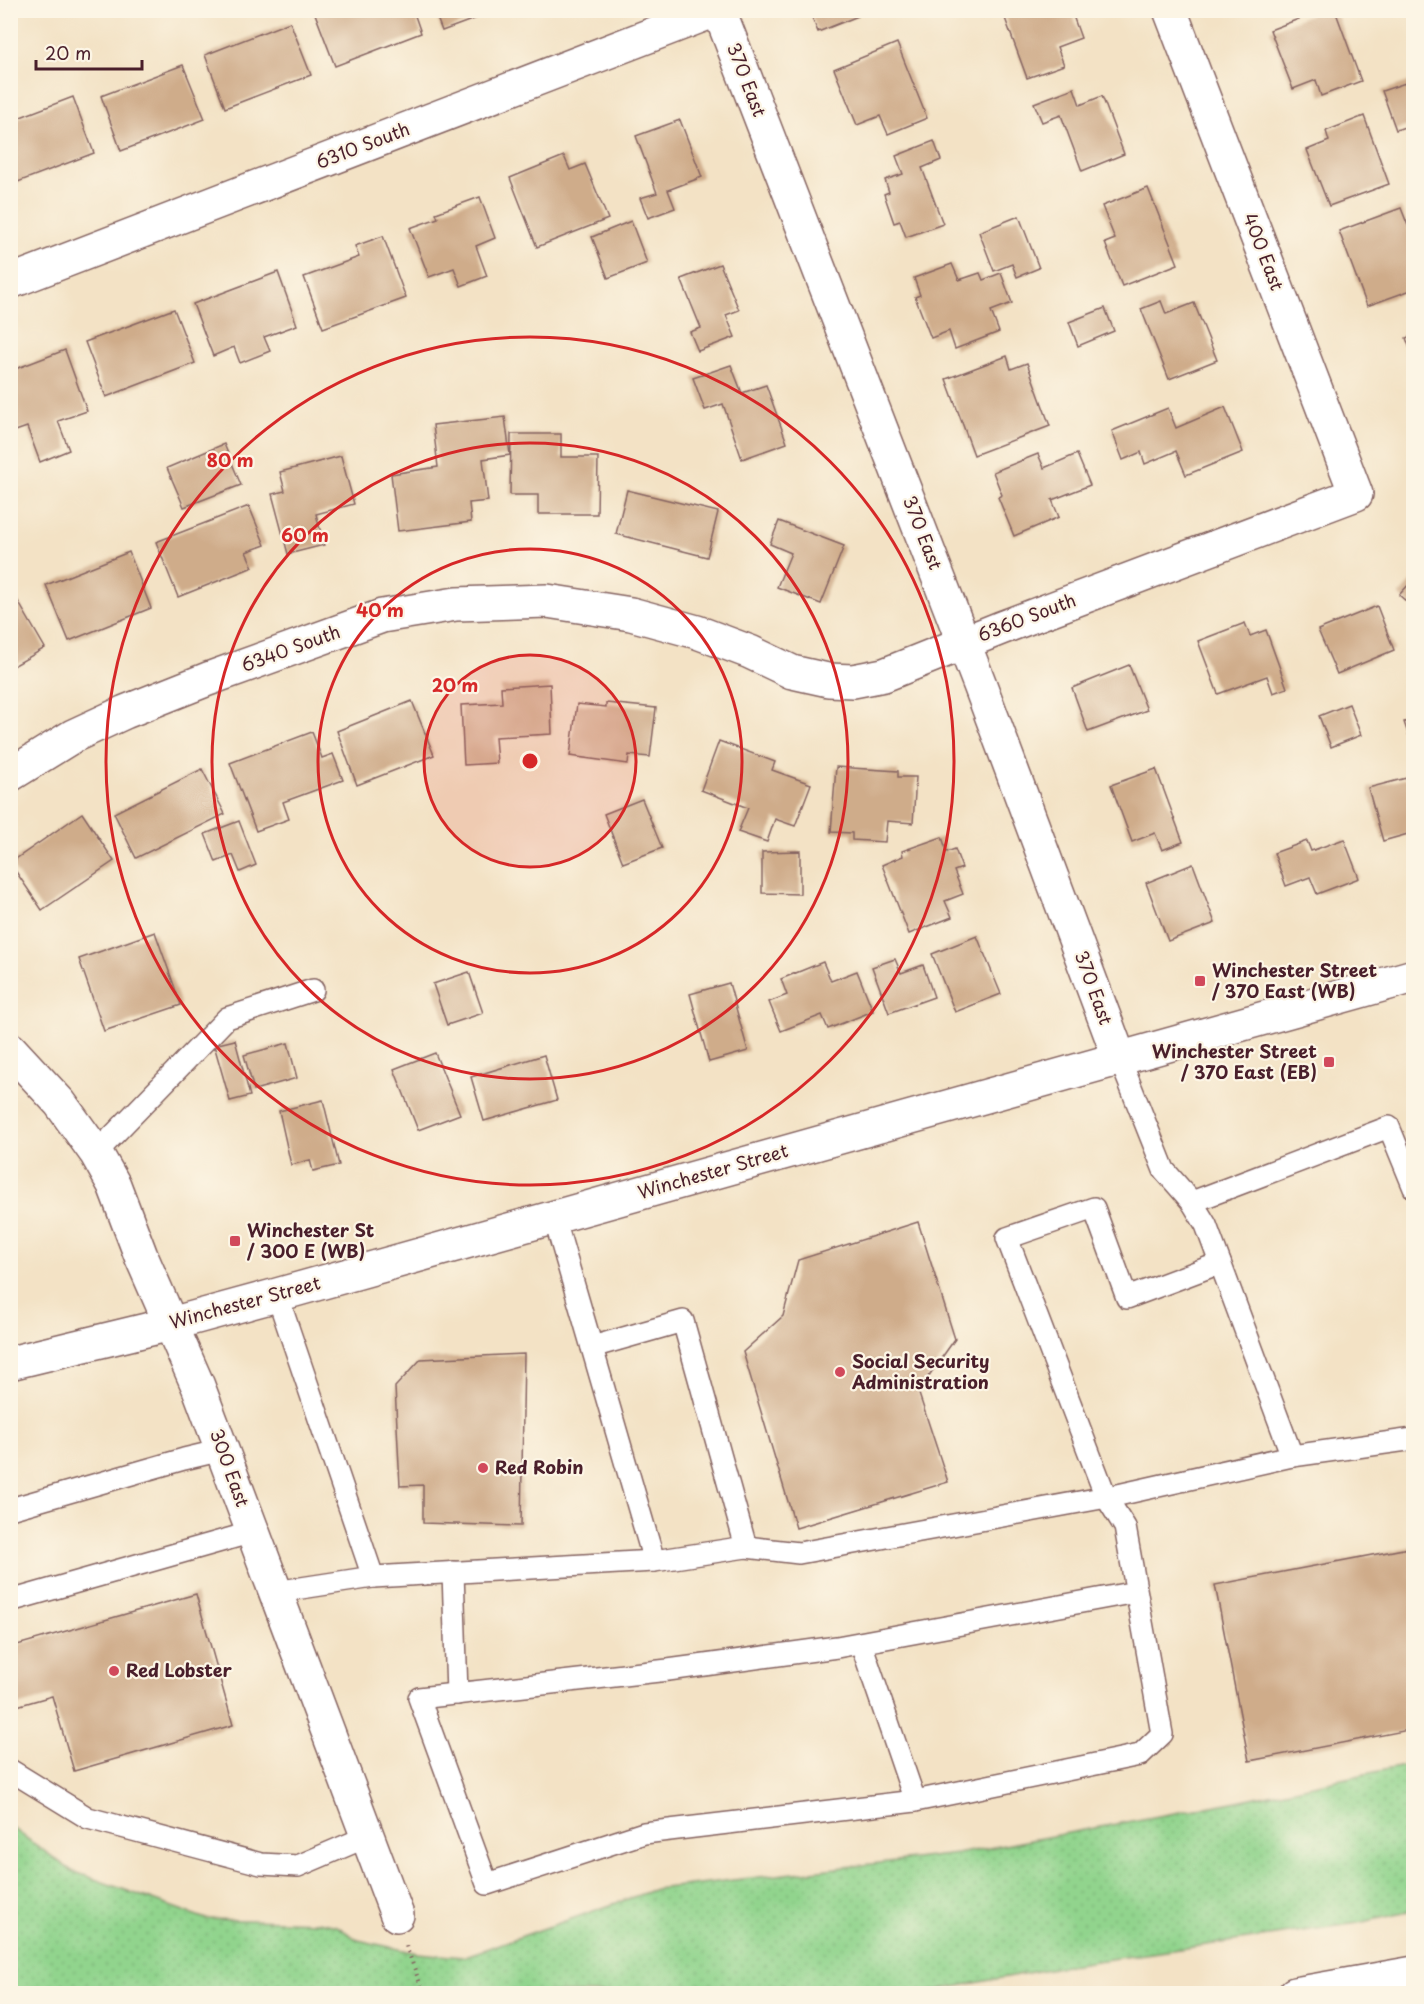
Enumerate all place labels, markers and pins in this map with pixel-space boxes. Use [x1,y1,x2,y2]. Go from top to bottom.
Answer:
centre of rings [520,751,540,771]
place label: Winchester Street / 370 East (WB) [1211,956,1378,1004]
marker: Winchester Street / 370 East (WB) [1193,974,1207,988]
place label: Winchester Street / 370 East (EB) [1152,1037,1317,1085]
marker: Winchester Street / 370 East (EB) [1322,1055,1336,1069]
place label: Winchester St / 300 E (WB) [246,1216,375,1264]
marker: Winchester St / 300 E (WB) [228,1234,242,1248]
place label: Social Security Administration [851,1347,990,1395]
marker: Social Security Administration [833,1365,847,1379]
place label: Red Robin [495,1453,584,1480]
marker: Red Robin [476,1461,490,1475]
place label: Red Lobster [126,1656,233,1683]
marker: Red Lobster [107,1664,121,1678]

